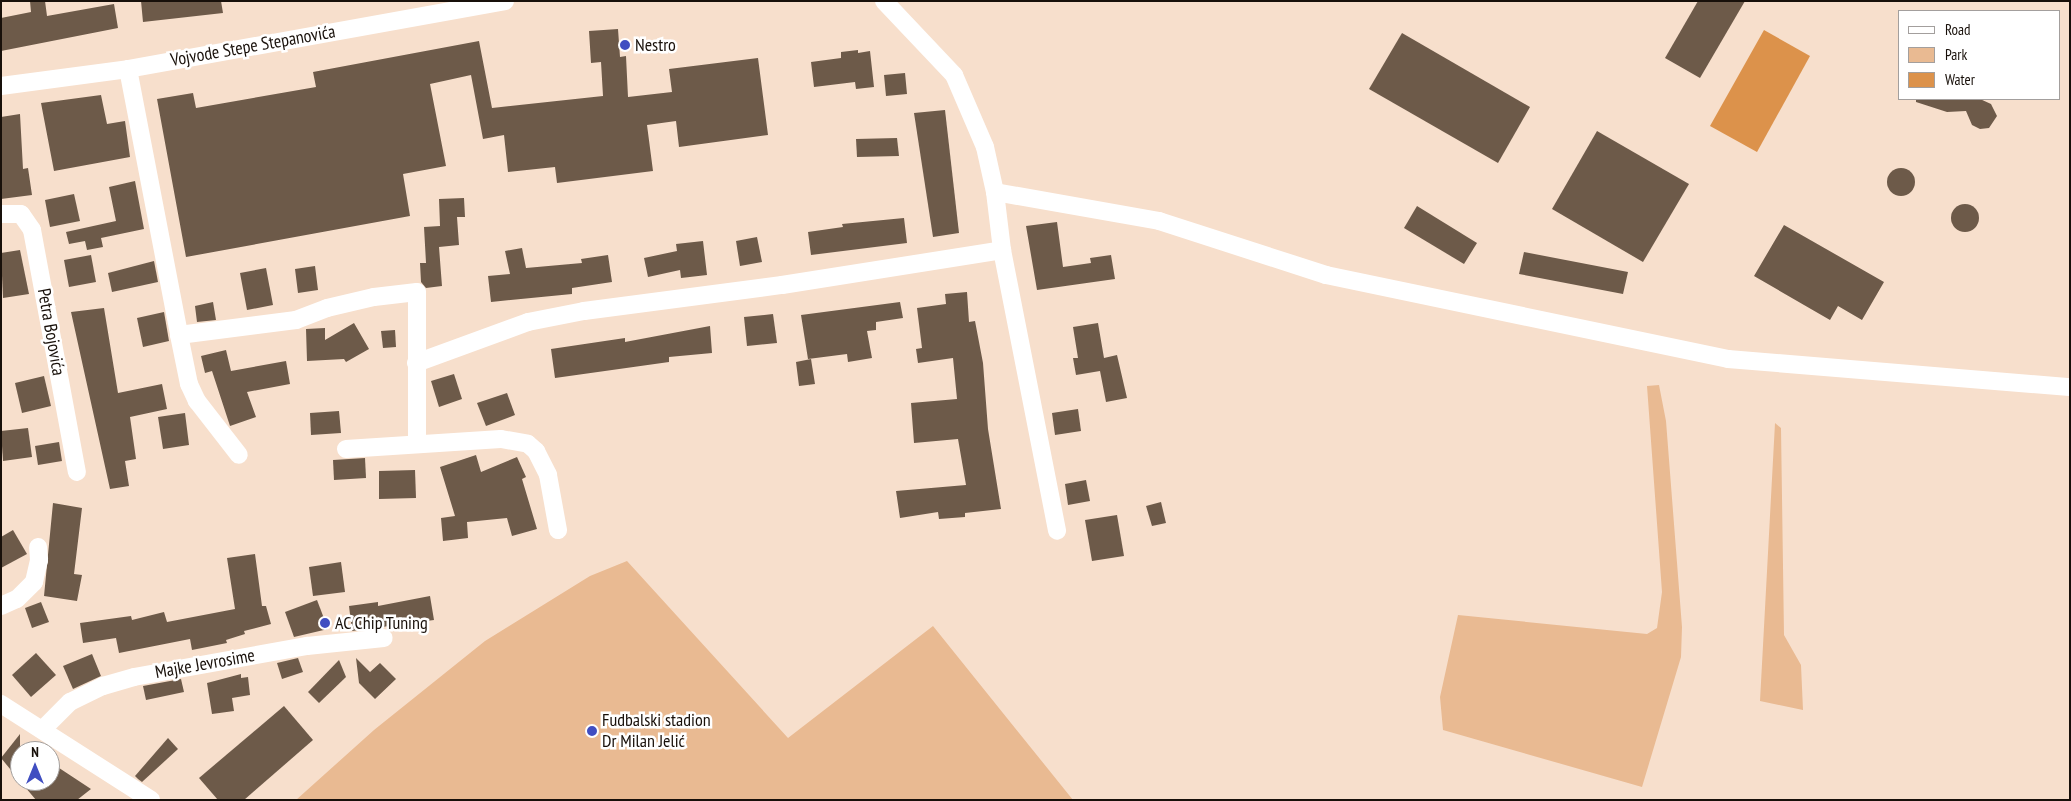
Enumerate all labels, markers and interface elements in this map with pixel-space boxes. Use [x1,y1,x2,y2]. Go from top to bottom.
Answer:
legend [1898,10,2061,100]
text: Road [1945,20,1971,39]
street label: Vojvode Stepe Stepanovića [169,21,337,71]
place label: Nestro [635,34,676,56]
marker: Nestro [619,39,631,51]
text: Park [1945,45,1967,64]
text: Water [1945,70,1975,89]
street label: Petra Bojovića [33,287,69,377]
place label: AC Chip Tuning [335,612,429,634]
marker: AC Chip Tuning [319,617,331,629]
street label: Majke Jevrosime [153,645,257,683]
place label: Fudbalski stadion Dr Milan Jelić [602,710,711,752]
marker: Fudbalski stadion Dr Milan Jelić [586,725,598,737]
north arrow [10,741,60,791]
text: N [31,743,39,761]

